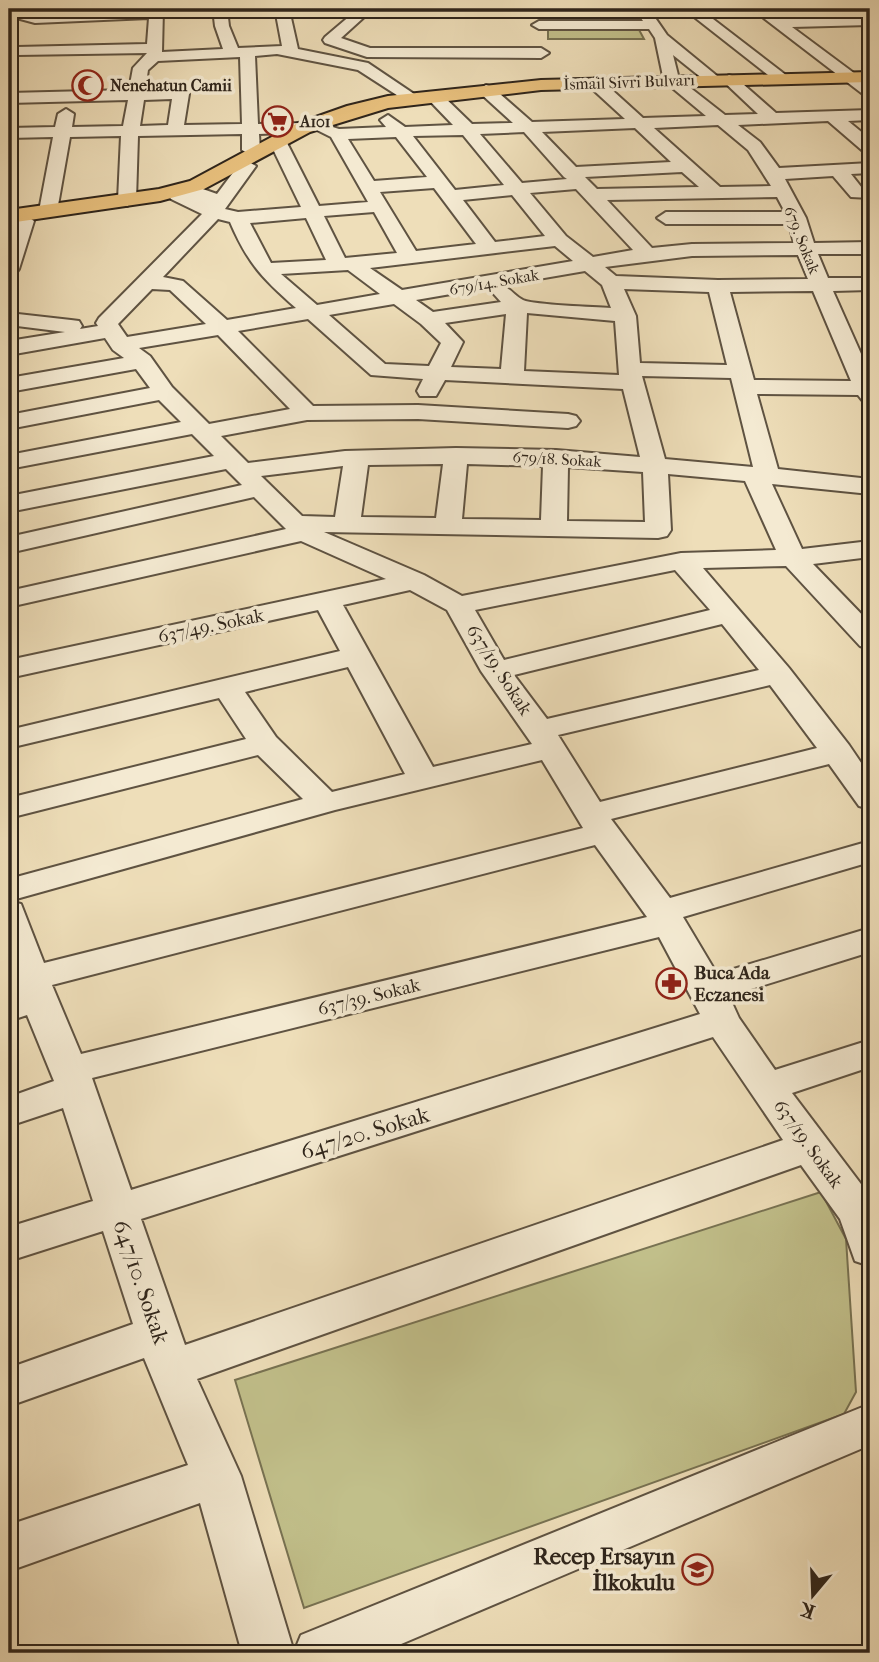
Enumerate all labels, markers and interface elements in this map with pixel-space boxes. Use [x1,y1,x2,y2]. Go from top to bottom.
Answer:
mosque icon: Nenehatun Camii [70,68,104,102]
street label: İsmail Sivri Bulvarı [563,70,695,94]
place label: Nenehatun Camii [110,76,232,95]
supermarket icon: A101 [260,104,294,138]
place label: A101 [299,112,331,131]
street label: 679. Sokak [780,203,824,277]
street label: 679/14. Sokak [448,265,541,299]
street label: 679/18. Sokak [512,447,603,471]
street label: 637/49. Sokak [156,604,266,648]
street label: 637/19. Sokak [462,620,537,720]
place label: Buca Ada Eczanesi [694,962,771,1006]
pharmacy icon: Buca Ada Eczanesi [654,967,688,1001]
street label: 637/39. Sokak [315,974,423,1020]
street label: 637/19. Sokak [769,1096,848,1193]
street label: 647/20. Sokak [297,1100,434,1165]
street label: 647/10. Sokak [107,1216,175,1349]
place label: Recep Ersayın İlkokulu [533,1543,676,1596]
school or university icon: Recep Ersayın İlkokulu [681,1552,715,1586]
north arrow [778,1560,848,1630]
text: K [797,1597,818,1623]

